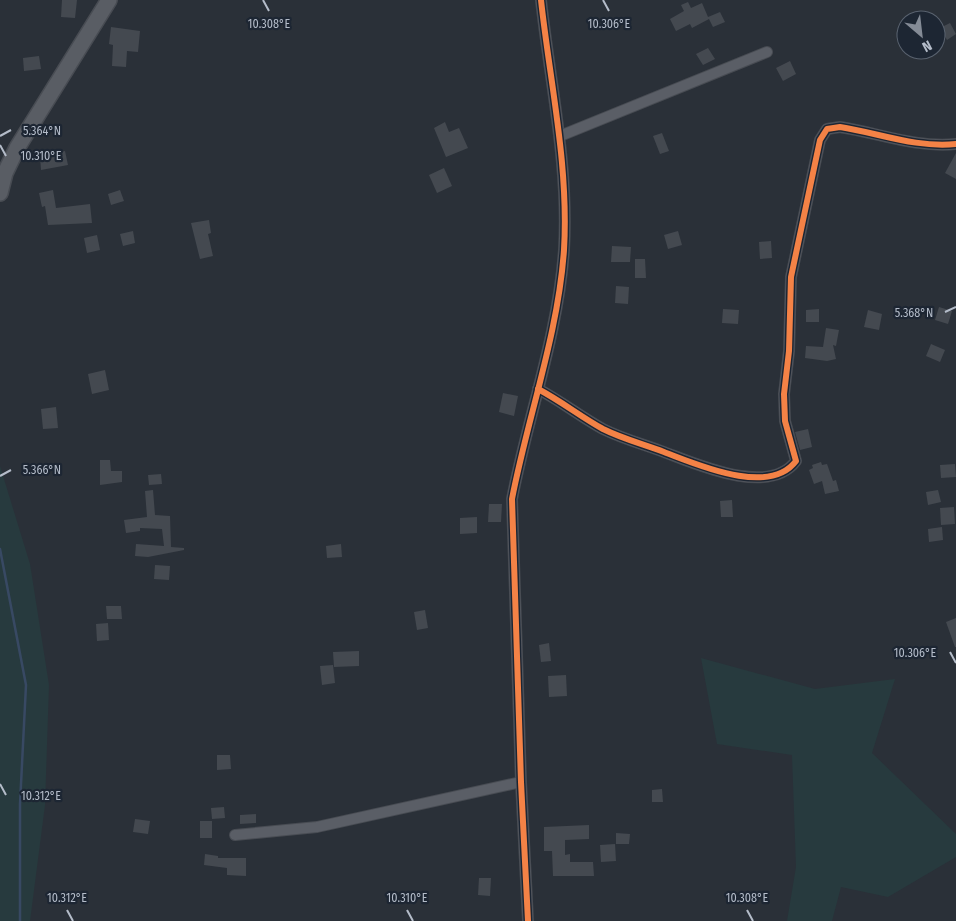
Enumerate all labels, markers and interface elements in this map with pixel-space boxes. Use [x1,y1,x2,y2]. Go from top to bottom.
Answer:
north arrow [896,10,946,60]
text: 10.308°E [248,17,291,31]
text: 10.306°E [588,17,631,31]
text: N [919,37,935,56]
text: 5.364°N [23,124,61,138]
text: 10.310°E [21,149,62,163]
text: 5.368°N [895,306,933,320]
text: 5.366°N [23,463,61,477]
text: 10.306°E [894,646,937,660]
text: 10.312°E [21,789,61,803]
text: 10.312°E [47,891,87,905]
text: 10.310°E [387,891,428,905]
text: 10.308°E [726,891,769,905]

